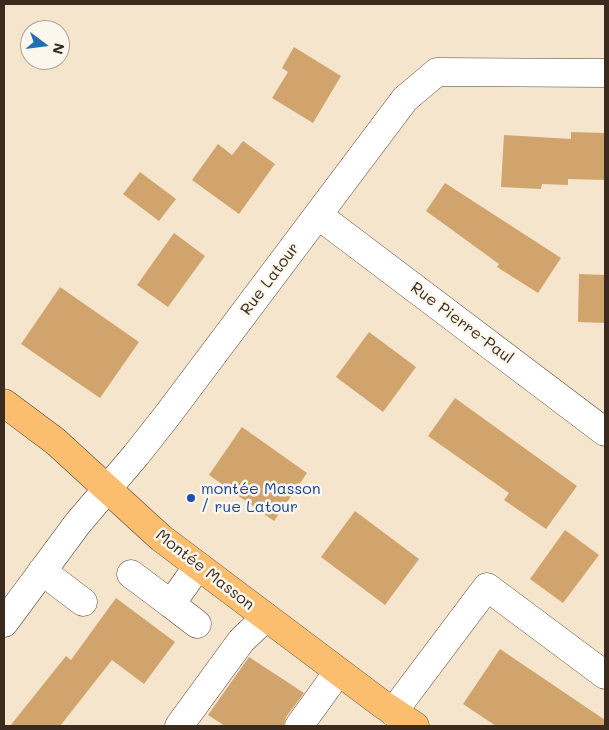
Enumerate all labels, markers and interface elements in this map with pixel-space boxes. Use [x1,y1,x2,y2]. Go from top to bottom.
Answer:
north arrow [20,20,70,70]
text: N [48,41,70,56]
street label: Rue Latour [237,239,303,319]
street label: Rue Pierre-Paul [407,278,517,368]
place label: montée Masson / rue Latour [201,479,321,517]
marker: montée Masson / rue Latour [185,492,197,504]
street label: Montée Masson [152,526,258,614]

